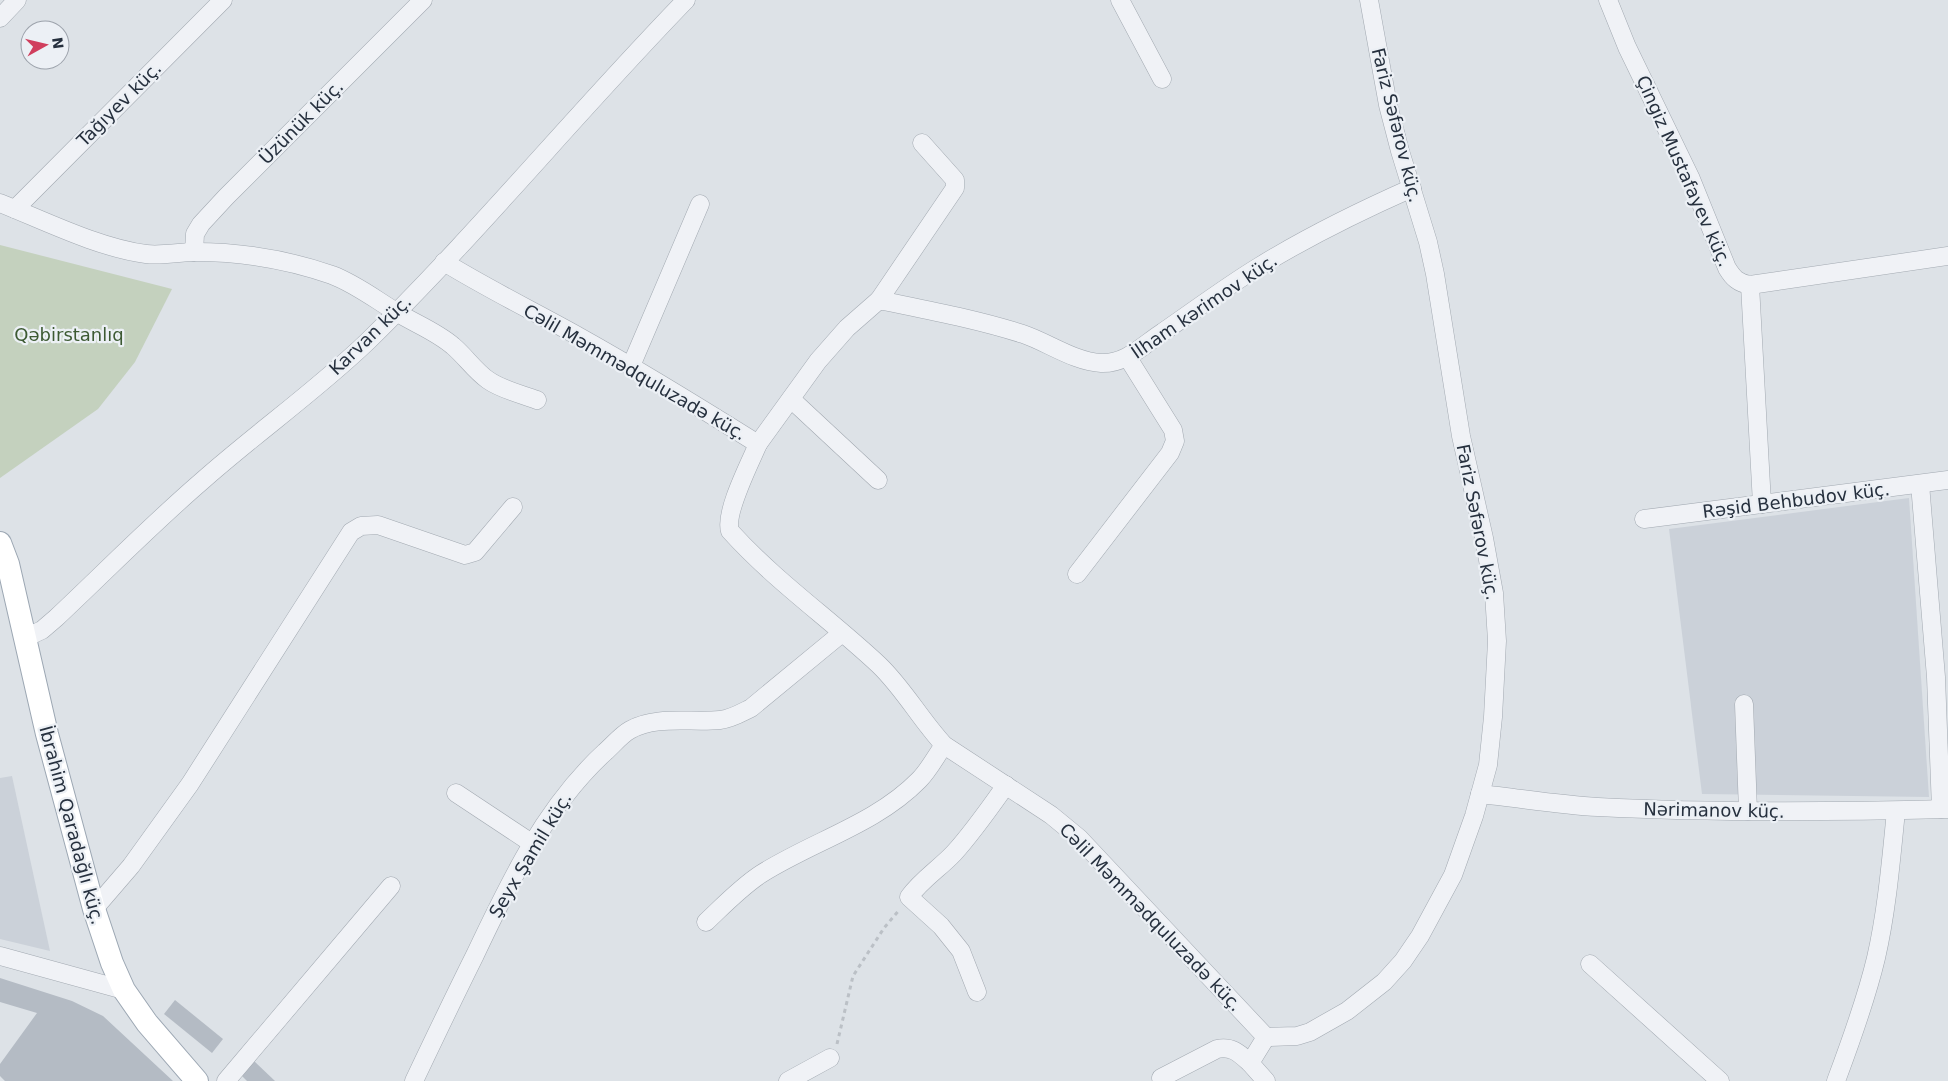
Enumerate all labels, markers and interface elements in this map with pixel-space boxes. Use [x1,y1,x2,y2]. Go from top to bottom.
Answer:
north arrow [20,20,70,70]
text: N [49,36,67,50]
street label: Fariz Səfərov küç. [1368,46,1426,204]
street label: Tağıyev küç. [72,58,165,151]
street label: Çingiz Mustafayev küç. [1632,72,1736,270]
street label: Üzünük küç. [255,76,347,168]
street label: İlham kərimov küç. [1127,249,1281,363]
street label: Karvan küç. [325,291,415,379]
street label: Cəlil Məmmədquluzadə küç. [520,300,750,444]
park label: Qəbirstanlıq [14,324,124,345]
street label: Fariz Səfərov küç. [1453,442,1503,602]
street label: Rəşid Behbudov küç. [1701,478,1891,522]
street label: İbrahim Qaradağlı küç. [35,723,109,927]
street label: Şeyx Şamil küç. [484,789,576,921]
street label: Nərimanov küç. [1643,798,1785,822]
street label: Cəlil Məmmədquluzadə küç. [1055,819,1247,1015]

